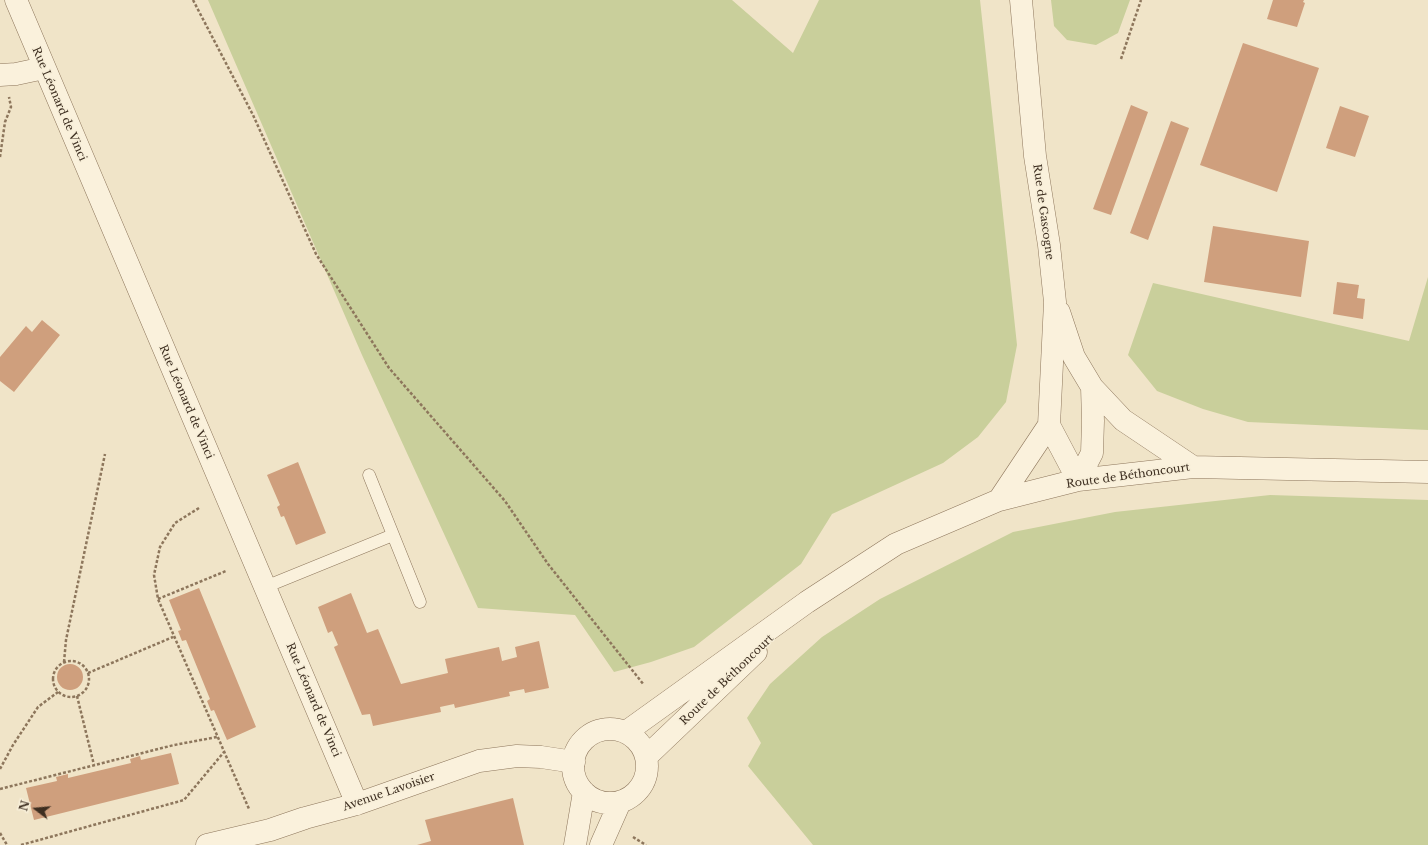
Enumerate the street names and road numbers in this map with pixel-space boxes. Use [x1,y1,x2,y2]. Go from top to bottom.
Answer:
street label: Rue Léonard de Vinci [29,45,89,163]
street label: Rue de Gascogne [1030,163,1056,261]
street label: Rue Léonard de Vinci [156,343,216,461]
street label: Route de Béthoncourt [1065,461,1191,491]
street label: Route de Béthoncourt [678,632,776,728]
street label: Rue Léonard de Vinci [283,641,343,759]
street label: Avenue Lavoisier [341,770,437,814]

